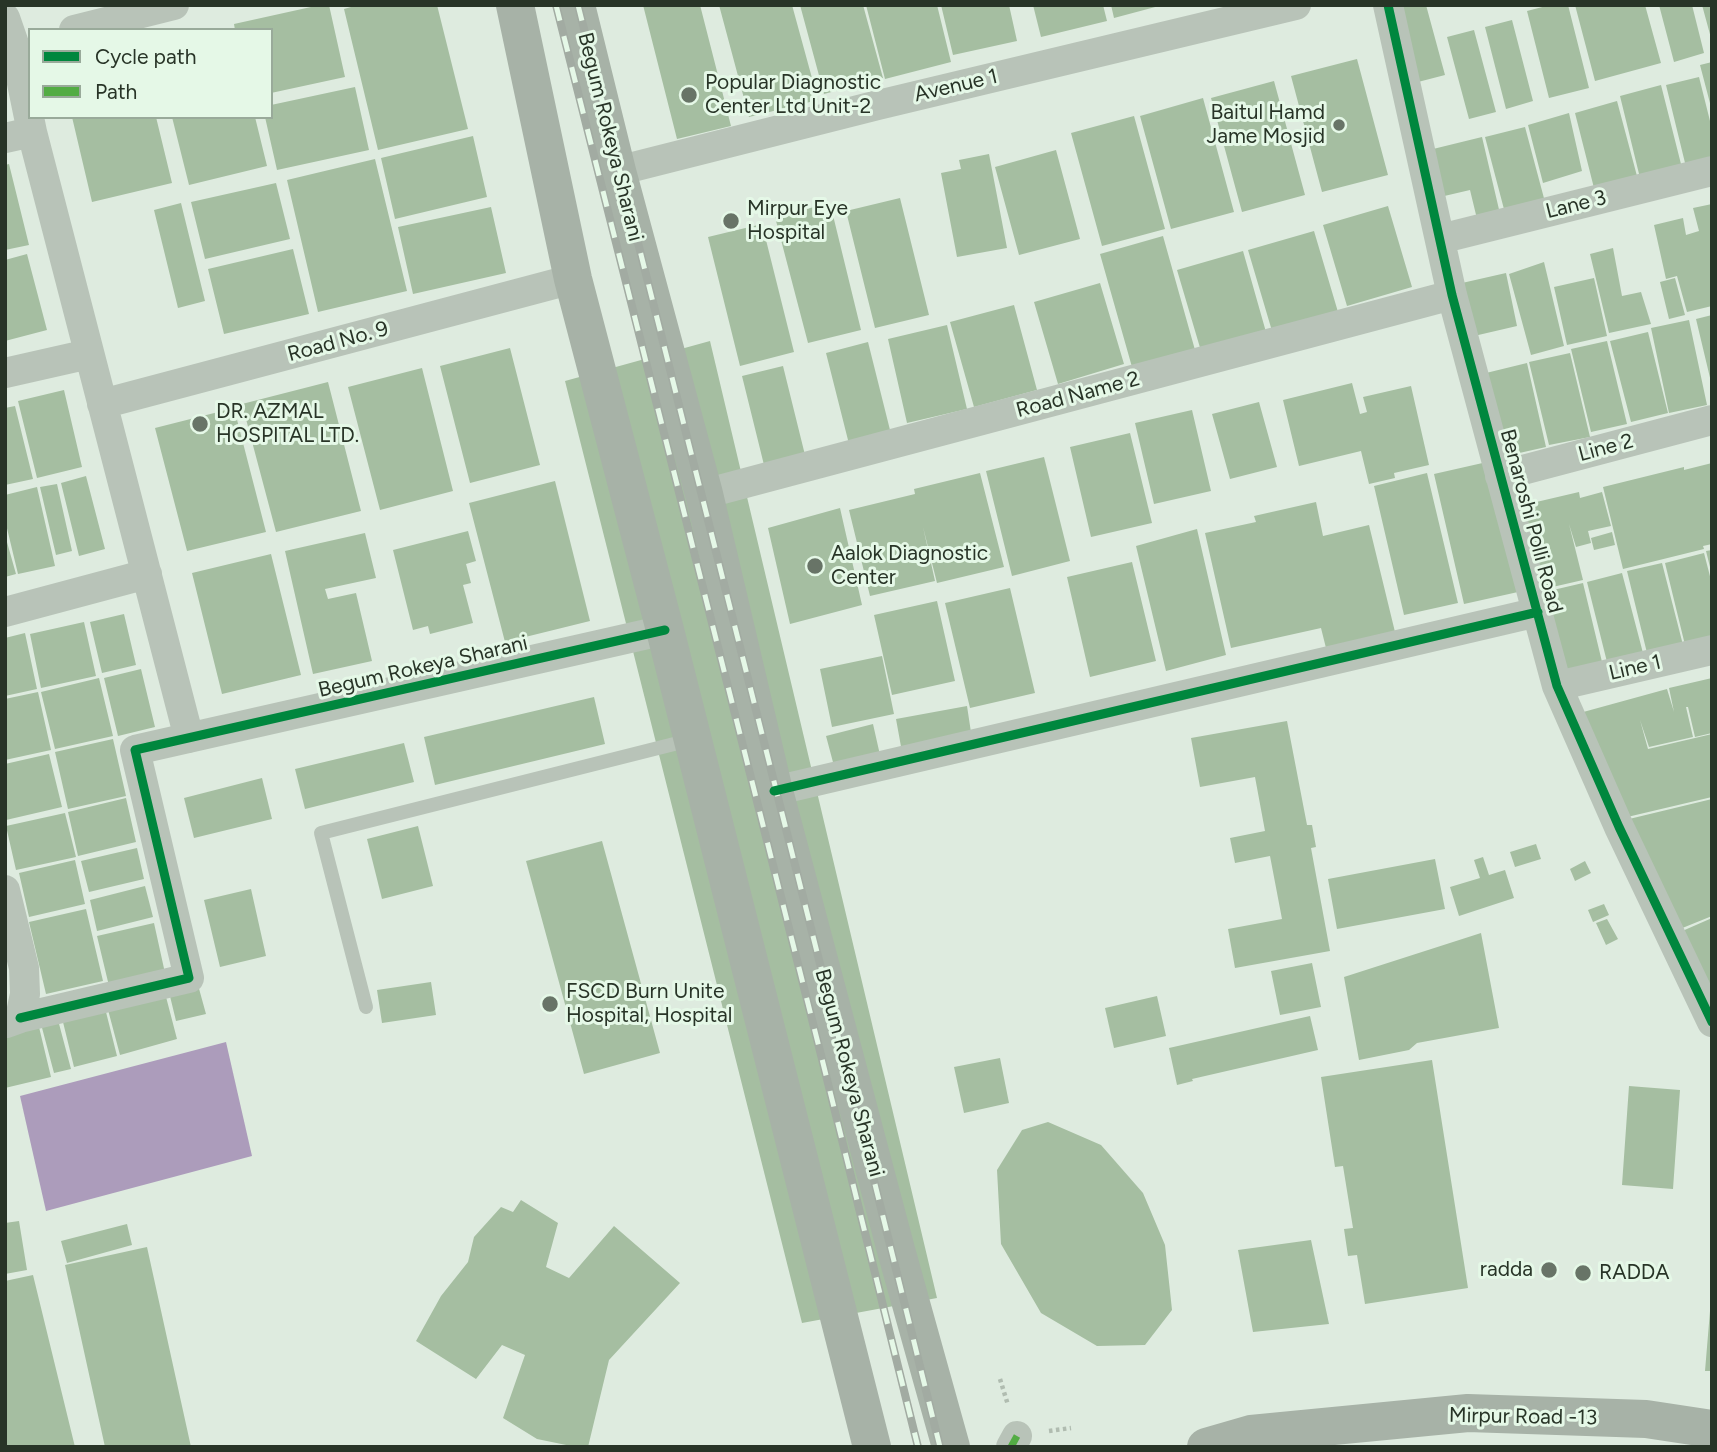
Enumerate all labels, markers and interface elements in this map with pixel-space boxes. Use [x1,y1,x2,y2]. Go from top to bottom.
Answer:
legend [28,28,273,119]
street label: Begum Rokeya Sharani [572,30,648,244]
text: Cycle path [95,44,196,69]
street label: Avenue 1 [912,64,1000,108]
place label: Popular Diagnostic Center Ltd Unit-2 [705,70,881,120]
text: Path [95,79,137,104]
marker: Popular Diagnostic Center Ltd Unit-2 [679,85,699,105]
place label: Baitul Hamd Jame Mosjid [1206,100,1325,150]
marker: Baitul Hamd Jame Mosjid [1331,117,1347,133]
street label: Lane 3 [1543,185,1609,225]
place label: Mirpur Eye Hospital [747,196,848,246]
marker: Mirpur Eye Hospital [721,211,741,231]
street label: Road No. 9 [285,316,391,368]
street label: Road Name 2 [1014,366,1142,424]
place label: DR. AZMAL HOSPITAL LTD. [216,399,359,449]
marker: DR. AZMAL HOSPITAL LTD. [190,414,210,434]
street label: Benaroshi Polli Road [1494,426,1568,616]
street label: Line 2 [1576,429,1636,467]
place label: Aalok Diagnostic Center [831,541,988,591]
marker: Aalok Diagnostic Center [805,556,825,576]
street label: Begum Rokeya Sharani [316,631,530,703]
street label: Line 1 [1606,650,1664,686]
street label: Begum Rokeya Sharani [809,966,889,1180]
place label: FSCD Burn Unite Hospital, Hospital [566,979,732,1029]
marker: FSCD Burn Unite Hospital, Hospital [540,994,560,1014]
place label: radda [1480,1257,1533,1283]
marker: radda [1539,1260,1559,1280]
place label: RADDA [1599,1260,1670,1286]
marker: RADDA [1573,1263,1593,1283]
street label: Mirpur Road -13 [1449,1403,1597,1431]

